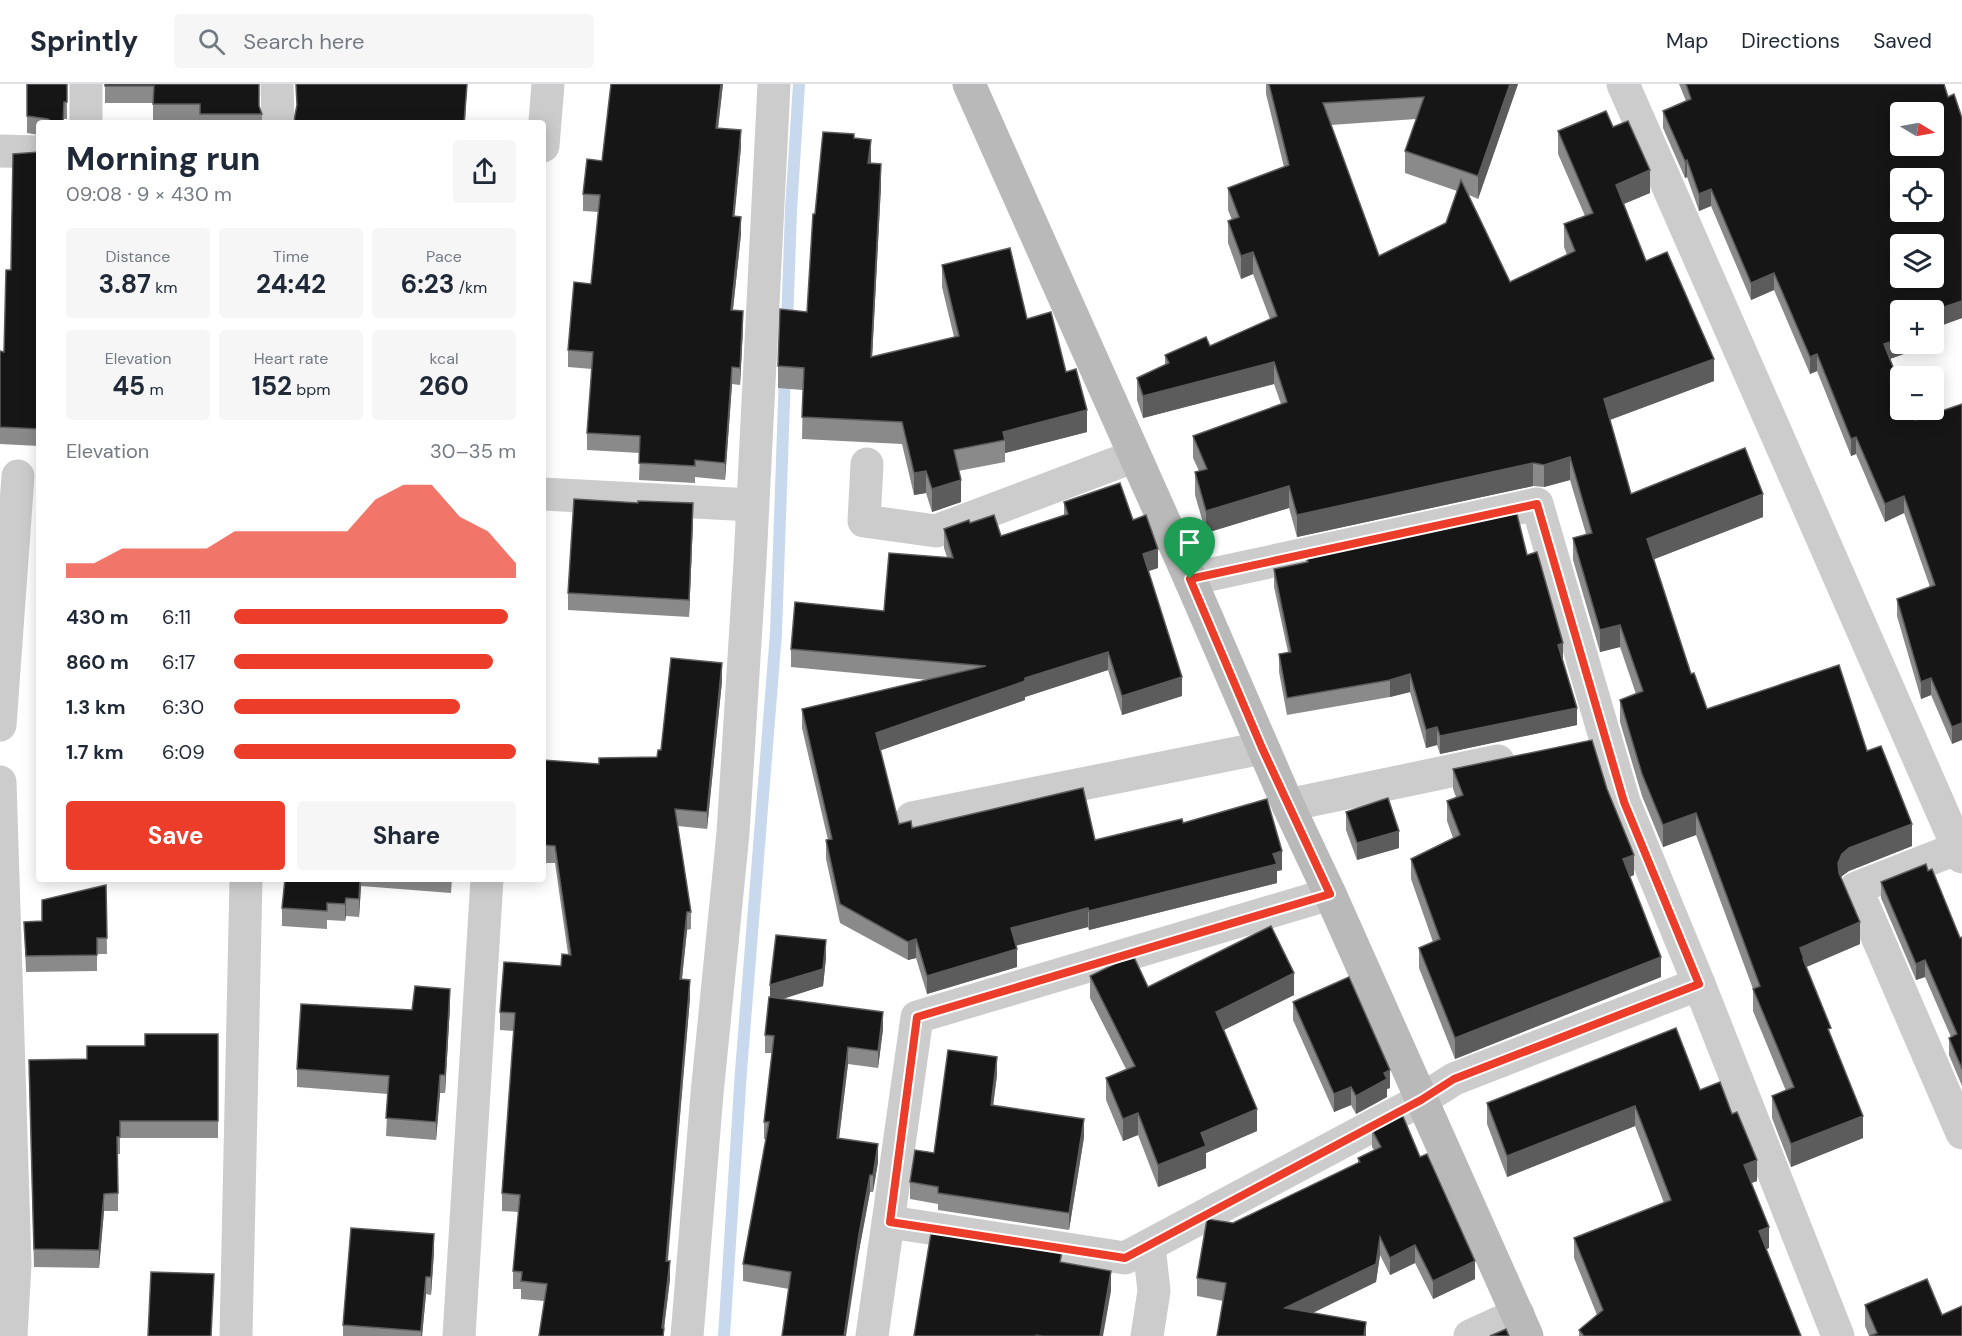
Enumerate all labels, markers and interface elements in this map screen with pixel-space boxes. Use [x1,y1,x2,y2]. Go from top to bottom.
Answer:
search box [174,14,594,68]
text: Sprintly [30,23,138,60]
icon: search [195,25,228,58]
text: Search here [243,27,365,56]
text: Map [1666,27,1708,55]
text: Directions [1741,27,1840,55]
text: Saved [1873,27,1932,55]
north arrow [1890,102,1944,156]
map controls [1890,102,1944,420]
text: Morning run [66,137,260,180]
button: share [453,140,516,203]
button: locate [1890,168,1944,222]
text: 09:08 · 9 × 430 m [66,181,232,207]
button: layers [1890,234,1944,288]
text: Distance [106,246,170,267]
text: Time [273,246,309,267]
text: Pace [426,246,462,267]
text: 3.87 [99,267,151,301]
text: 24:42 [256,267,326,301]
text: 6:23 [401,267,454,301]
text: km [151,277,177,298]
text: /km [454,277,487,298]
button: + [1890,300,1944,354]
text: Elevation [105,348,171,369]
text: Heart rate [254,348,328,369]
text: kcal [430,348,458,369]
button: − [1890,366,1944,420]
text: 45 [112,369,145,403]
text: 152 [251,369,292,403]
text: 260 [419,369,469,403]
text: m [145,379,164,400]
text: bpm [292,379,331,400]
text: Elevation [66,438,149,464]
text: 30–35 m [430,438,516,464]
pin [1164,517,1215,579]
icon: arrive [1173,526,1206,559]
text: 430 m [66,604,129,630]
text: 6:11 [162,604,191,630]
text: 860 m [66,649,129,675]
text: 6:17 [162,649,196,675]
text: 1.3 km [66,694,125,720]
text: 6:30 [162,694,204,720]
text: 1.7 km [66,739,124,765]
text: 6:09 [162,739,205,765]
button: Save [66,801,285,870]
button: Share [297,801,516,870]

